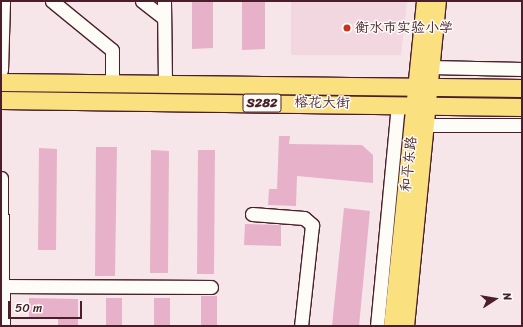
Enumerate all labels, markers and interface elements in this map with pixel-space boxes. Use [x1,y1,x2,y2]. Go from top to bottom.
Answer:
place label: 衡水市实验小学 [355,20,453,36]
marker: 衡水市实验小学 [342,23,352,33]
road number: S282 [242,92,282,114]
street label: 榕花大街 [294,94,350,112]
street label: 和平东路 [398,135,420,193]
north arrow [475,279,515,319]
text: N [497,291,517,302]
scale bar [10,293,84,319]
text: 50 m [15,297,42,319]

